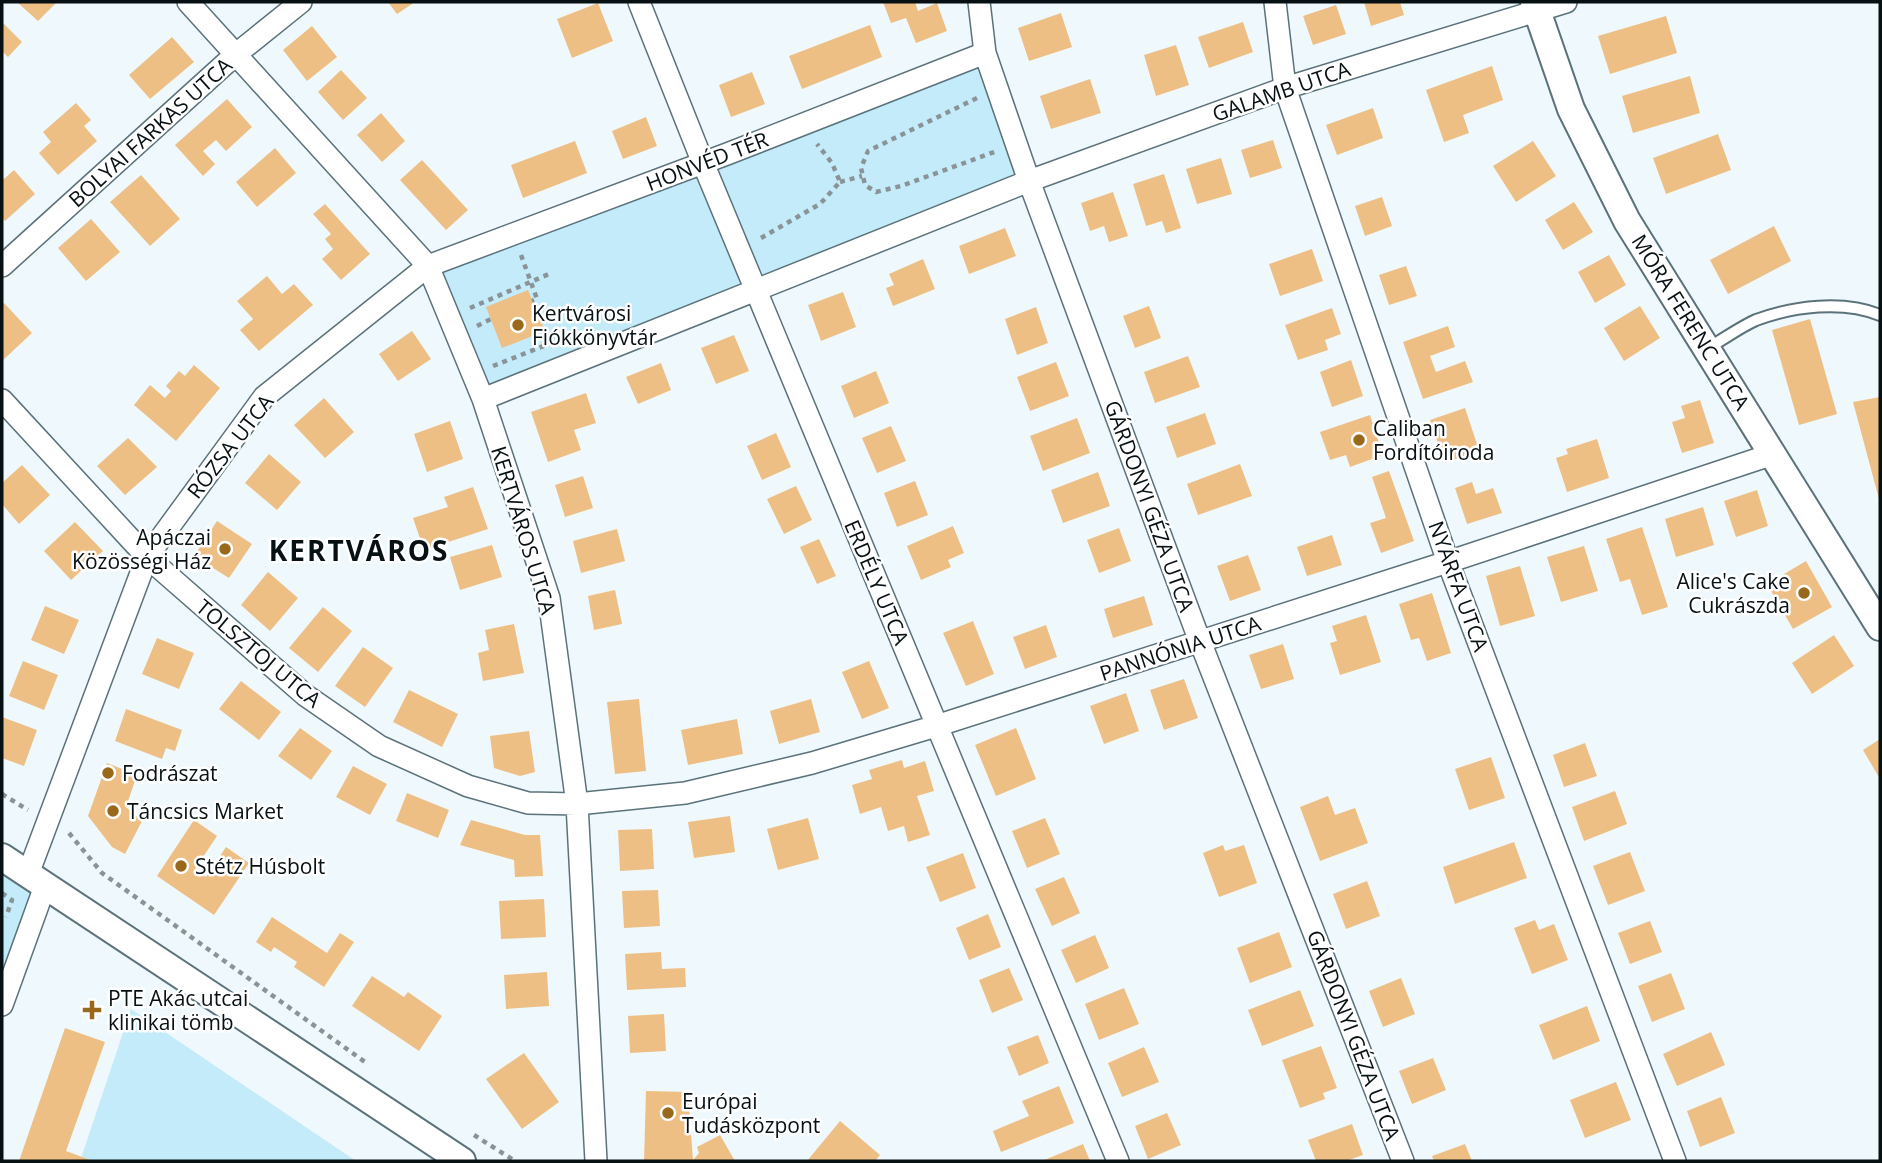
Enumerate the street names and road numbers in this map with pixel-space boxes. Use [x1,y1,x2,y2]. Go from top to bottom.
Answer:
street label: BOLYAI FARKAS UTCA [62,51,238,213]
street label: GALAMB UTCA [1208,54,1354,128]
street label: HONVÉD TÉR [642,125,772,197]
street label: MÓRA FERENC UTCA [1626,229,1757,416]
street label: RÓZSA UTCA [181,388,280,504]
street label: GÁRDONYI GÉZA UTCA [1099,396,1202,616]
street label: KERTVÁROS UTCA [485,442,563,618]
street label: ERDÉLY UTCA [838,515,916,649]
street label: NYÁRFA UTCA [1422,517,1496,656]
street label: TOLSZTOJ UTCA [191,593,328,714]
street label: PANNÓNIA UTCA [1096,609,1265,687]
street label: GÁRDONYI GÉZA UTCA [1301,926,1407,1145]

